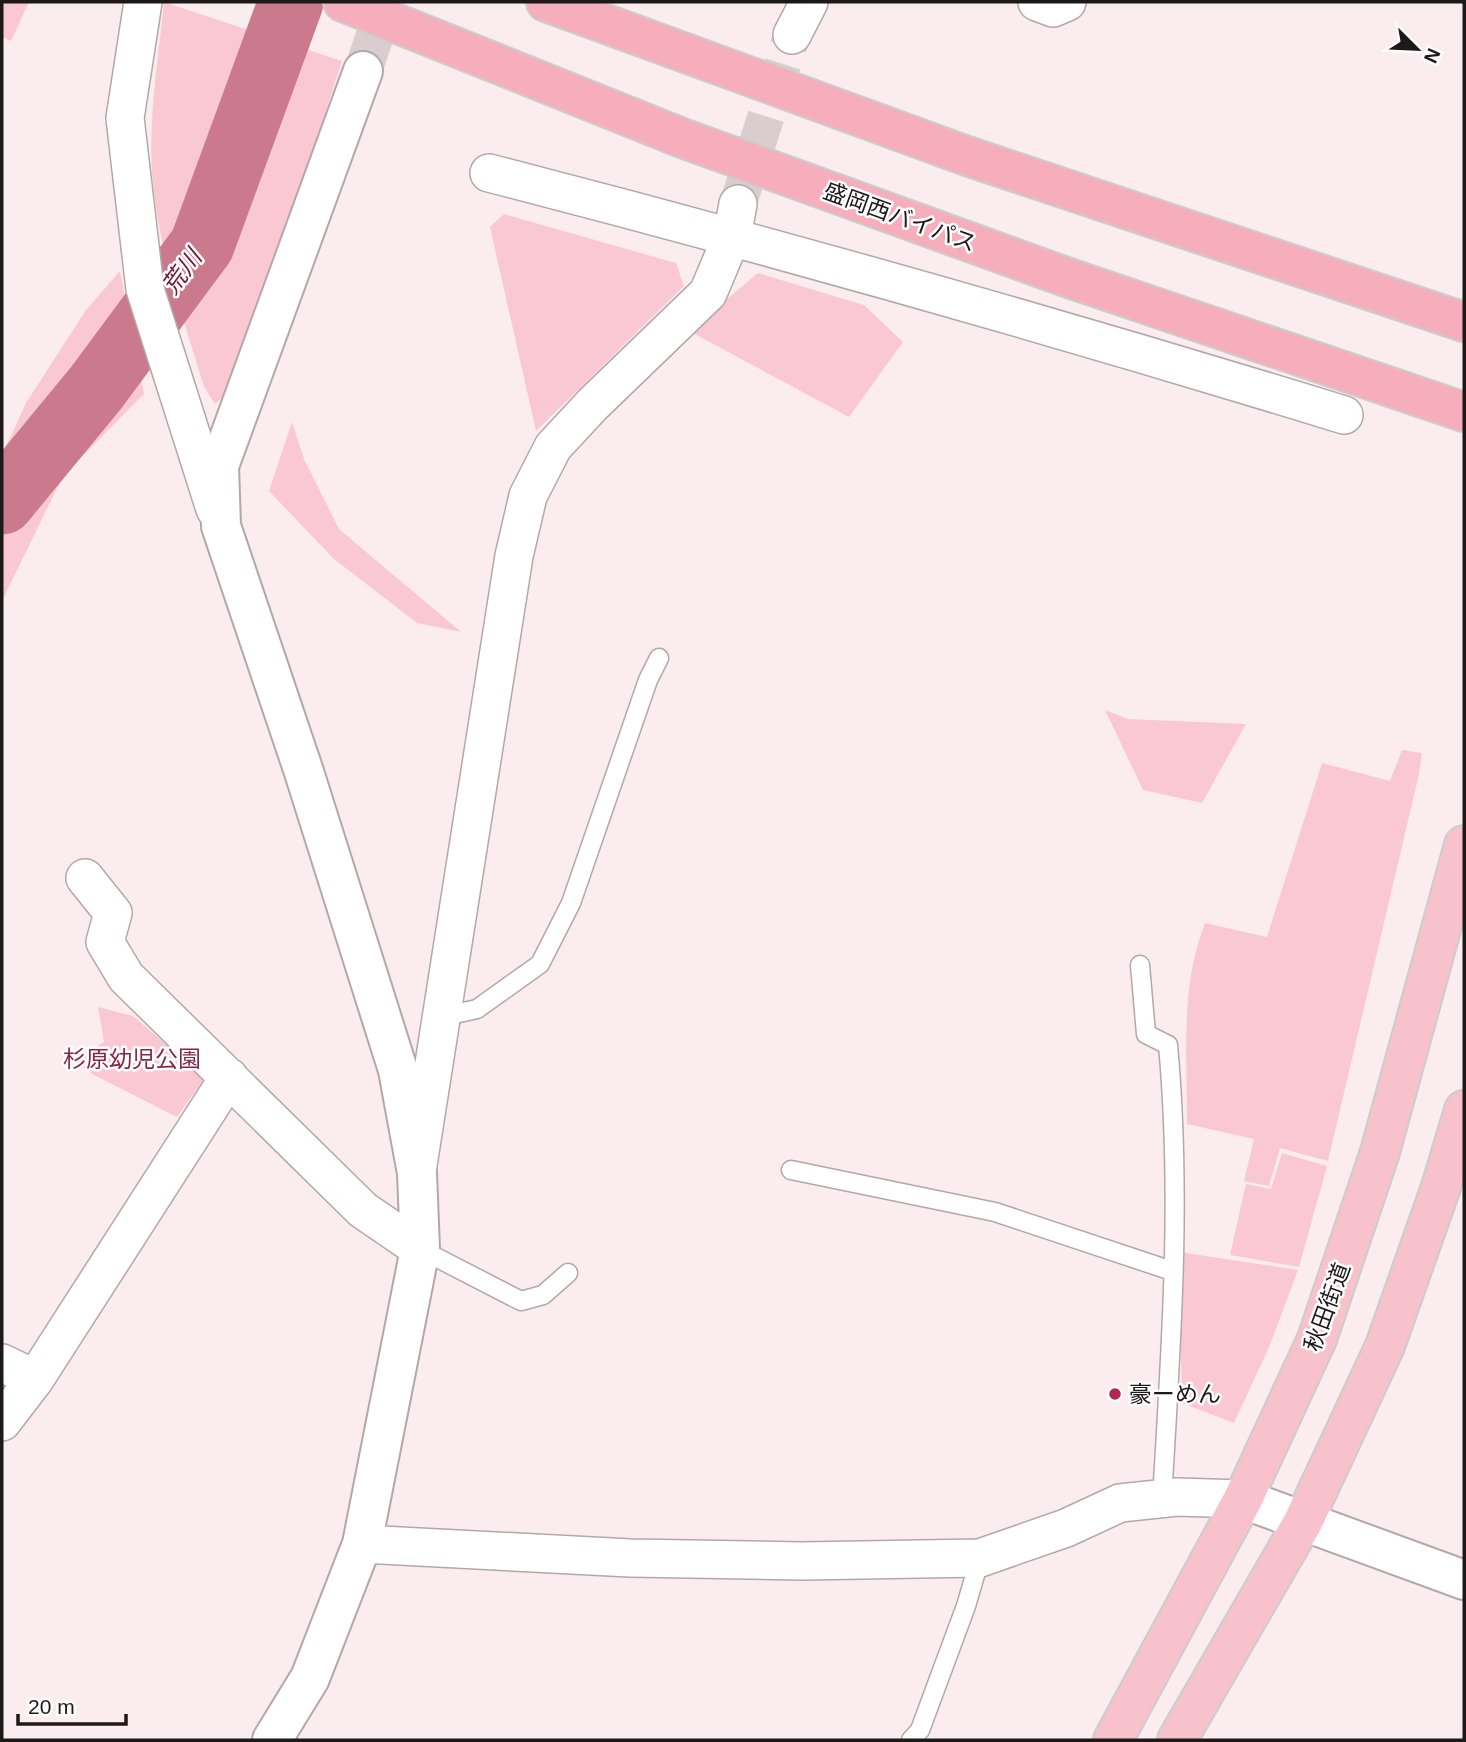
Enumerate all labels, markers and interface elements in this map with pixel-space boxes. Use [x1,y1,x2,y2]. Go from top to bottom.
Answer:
north arrow [1382,14,1452,84]
text: N [1420,45,1444,66]
street label: 盛岡西バイパス [820,177,980,257]
water label: 荒川 [157,242,208,299]
park label: 杉原幼児公園 [63,1046,201,1072]
street label: 秋田街道 [1299,1259,1355,1355]
place label: 豪ーめん [1129,1381,1221,1407]
marker: 豪ーめん [1107,1386,1123,1402]
scale bar [18,1682,126,1726]
text: 20 m [28,1695,75,1718]

